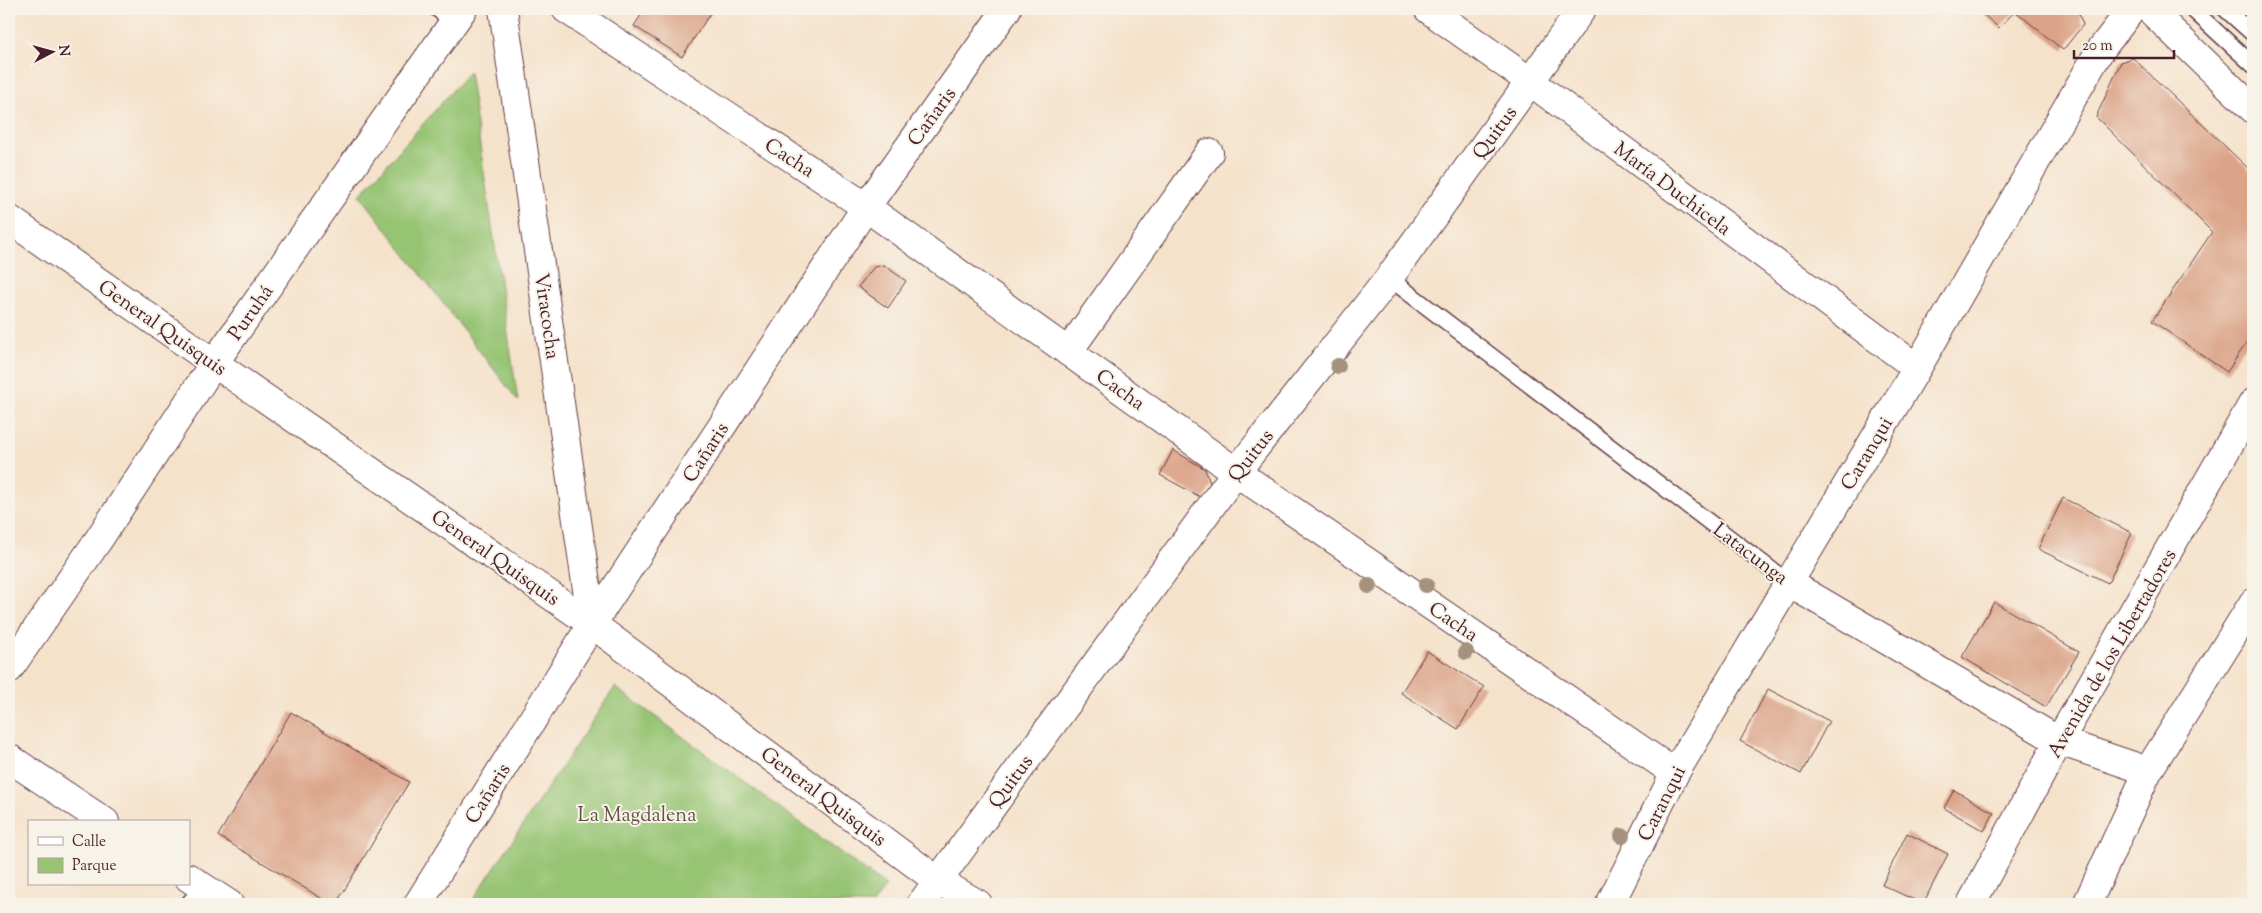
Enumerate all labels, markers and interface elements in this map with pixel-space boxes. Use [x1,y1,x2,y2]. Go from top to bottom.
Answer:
north arrow [28,28,78,78]
scale bar [2074,28,2174,60]
text: 20 m [2082,36,2113,57]
text: N [52,44,73,57]
street label: Cañaris [902,82,964,153]
street label: Quitus [1467,101,1525,166]
street label: Cacha [758,132,819,186]
street label: María Duchicela [1607,136,1736,244]
street label: Viracocha [525,271,566,361]
street label: General Quisquis [91,274,232,384]
street label: Puruhá [222,280,282,347]
street label: Cacha [1089,363,1150,419]
street label: Caranqui [1835,412,1902,497]
street label: Cañaris [677,417,738,489]
street label: Quitus [1222,424,1282,489]
street label: General Quisquis [424,504,565,614]
street label: Latacunga [1706,517,1793,593]
street label: Avenida de los Libertadores [2041,544,2185,764]
street label: Cacha [1422,596,1483,650]
street label: General Quisquis [753,741,892,855]
street label: Quitus [983,750,1041,815]
street label: Cañaris [459,758,519,830]
street label: Caranqui [1632,761,1695,847]
park label: La Magdalena [578,802,696,831]
legend [28,820,190,886]
text: Calle [72,832,106,853]
text: Parque [72,856,116,877]

